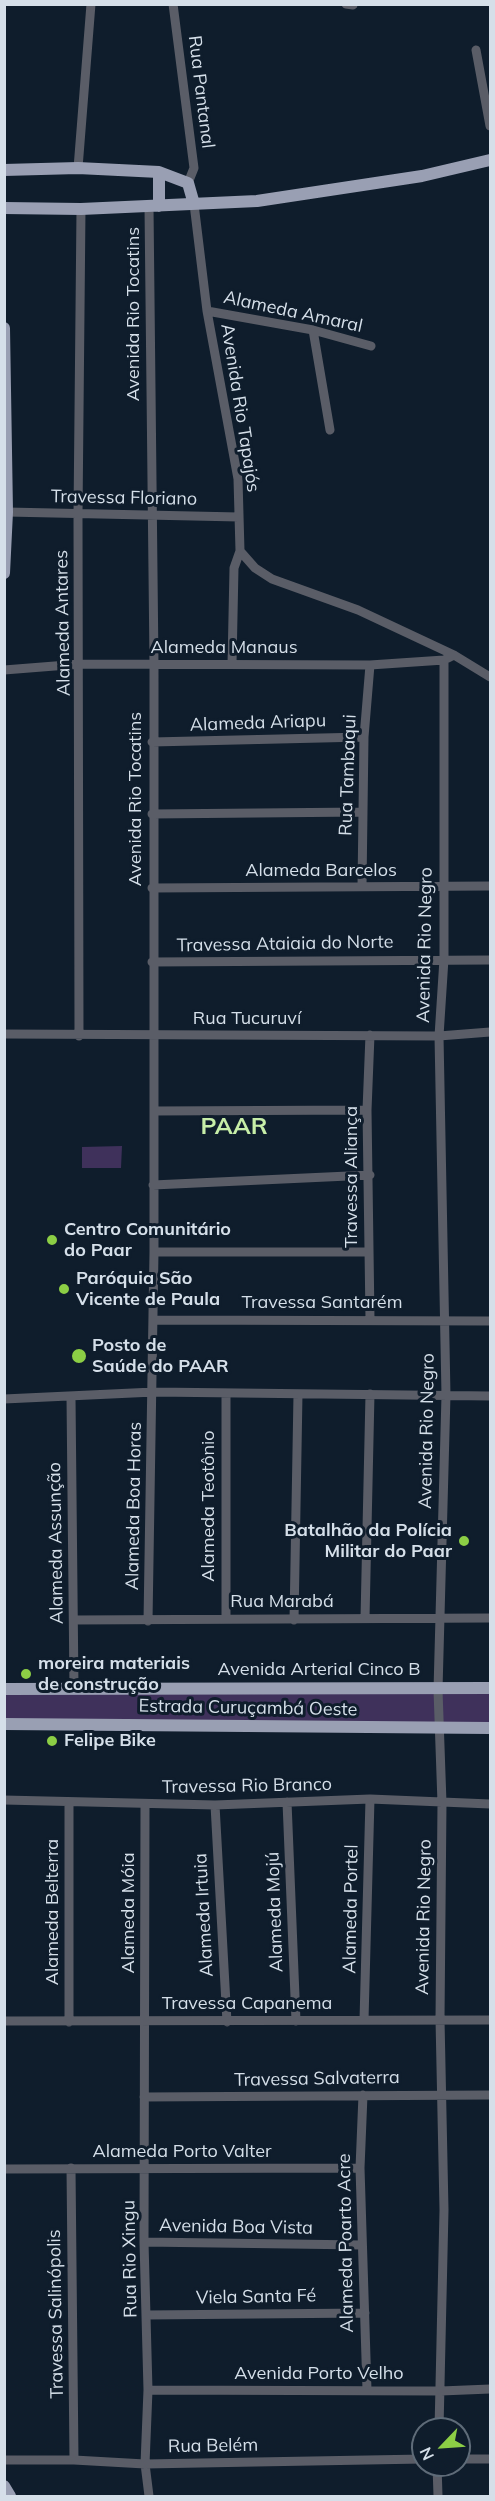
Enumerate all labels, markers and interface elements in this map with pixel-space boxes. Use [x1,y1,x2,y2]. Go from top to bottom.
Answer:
street label: Rua Pantanal [183,34,219,150]
street label: Avenida Rio Tocatins [123,227,145,401]
street label: Alameda Amaral [222,287,364,337]
street label: Avenida Rio Tapajós [216,322,264,494]
street label: Travessa Floriano [51,486,197,510]
street label: Alameda Antares [51,550,75,696]
street label: Alameda Manaus [150,637,298,659]
street label: Alameda Ariapu [190,710,326,736]
street label: Avenida Rio Tocatins [125,712,147,886]
street label: Rua Tambaqui [335,714,361,836]
street label: Alameda Barcelos [245,860,397,882]
street label: Avenida Rio Negro [413,867,437,1023]
street label: Travessa Ataiaia do Norte [176,931,394,957]
street label: Rua Tucuruví [193,1008,301,1030]
street label: Travessa Aliança [341,1106,363,1248]
district label: PAAR [200,1113,268,1141]
place label: Centro Comunitário do Paar [64,1219,231,1262]
marker: Centro Comunitário do Paar [45,1233,59,1247]
place label: Paróquia São Vicente de Paula [76,1268,220,1310]
marker: Paróquia São Vicente de Paula [57,1282,71,1296]
street label: Travessa Santarém [242,1292,402,1314]
place label: Posto de Saúde do PAAR [92,1335,229,1378]
marker: Posto de Saúde do PAAR [70,1347,88,1365]
street label: Avenida Rio Negro [415,1353,439,1509]
street label: Alameda Boa Horas [122,1422,146,1590]
street label: Alameda Teotônio [198,1430,220,1582]
street label: Alameda Assunção [44,1462,68,1624]
place label: Batalhão da Polícia Militar do Paar [284,1520,452,1562]
marker: Batalhão da Polícia Militar do Paar [457,1534,471,1548]
street label: Rua Marabá [230,1591,334,1613]
place label: moreira materiais de construção [38,1653,190,1696]
street label: Avenida Arterial Cinco B [217,1659,421,1681]
marker: moreira materiais de construção [19,1667,33,1681]
street label: Estrada Curuçambá Oeste [138,1695,358,1721]
place label: Felipe Bike [64,1730,156,1752]
marker: Felipe Bike [45,1734,59,1748]
street label: Travessa Rio Branco [162,1774,332,1798]
street label: Alameda Belterra [42,1839,64,1985]
street label: Avenida Rio Negro [412,1839,436,1995]
street label: Alameda Portel [339,1844,363,1974]
street label: Alameda Mojú [262,1851,288,1973]
street label: Alameda Móia [118,1852,140,1974]
street label: Alameda Irtuia [190,1853,218,1977]
street label: Travessa Capanema [162,1993,332,2015]
street label: Travessa Salvaterra [234,2067,400,2091]
street label: Alameda Porto Valter [92,2141,272,2163]
street label: Alameda Poarto Acre [334,2153,358,2333]
street label: Rua Rio Xingu [118,2200,142,2318]
street label: Avenida Boa Vista [159,2215,313,2239]
street label: Travessa Salinópolis [44,2229,68,2399]
street label: Viela Santa Fé [196,2285,316,2309]
street label: Avenida Porto Velho [234,2363,404,2385]
north arrow [411,2417,471,2477]
street label: Rua Belém [168,2434,258,2458]
text: N [415,2444,438,2463]

